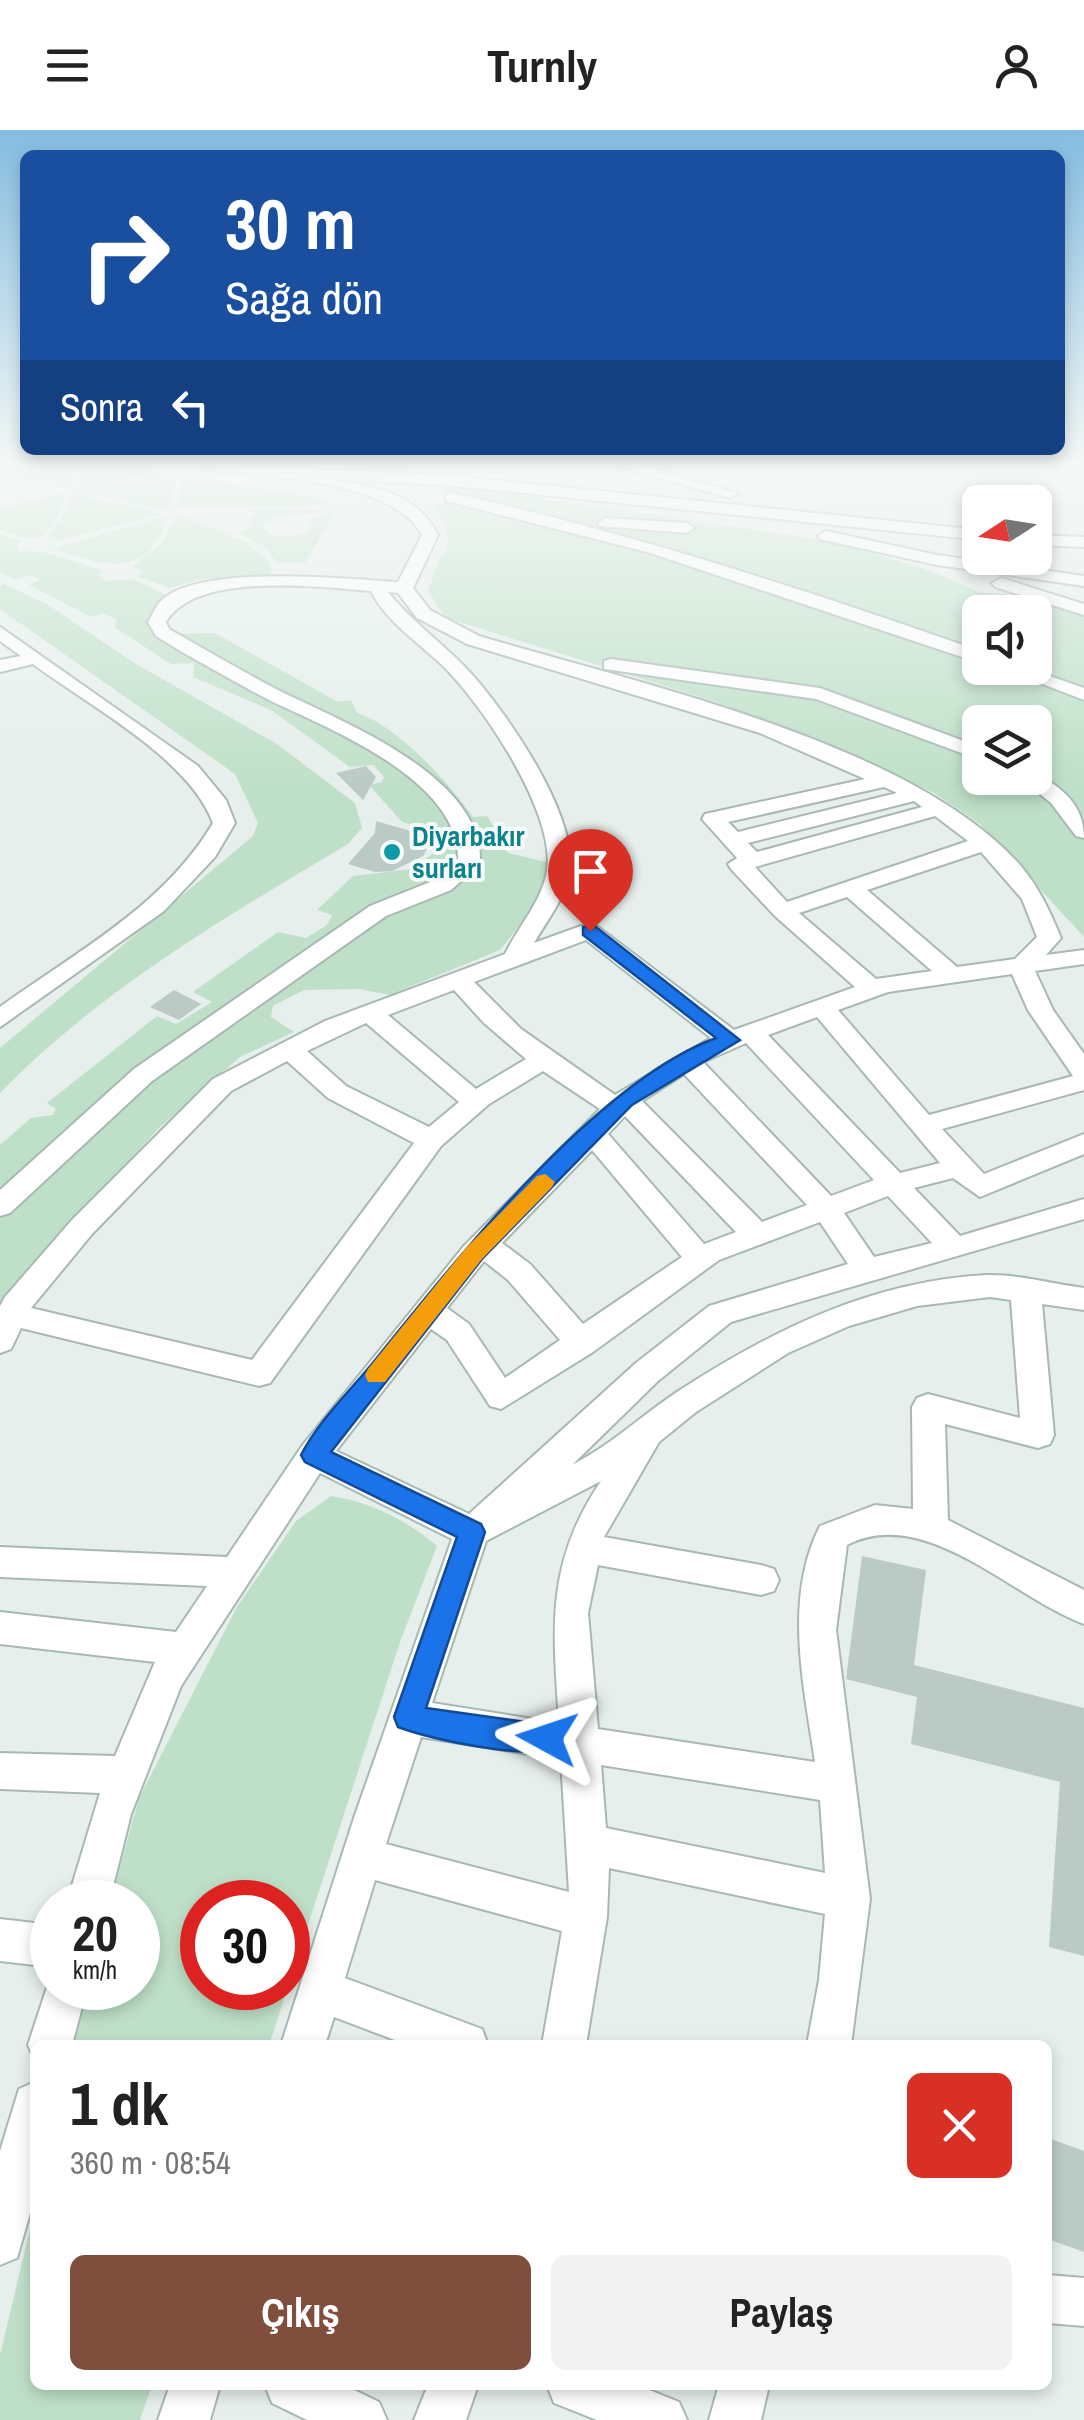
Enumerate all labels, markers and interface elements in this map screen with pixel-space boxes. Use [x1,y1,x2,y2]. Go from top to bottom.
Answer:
text: Turnly [487,35,597,96]
icon: menu [40,38,95,93]
icon: person [989,38,1044,93]
text: 30 m [225,177,356,271]
icon: right [60,190,190,320]
text: Sağa dön [225,267,383,328]
icon: left [163,380,218,435]
text: Sonra [60,382,143,433]
north arrow [962,485,1052,575]
map controls [962,485,1052,795]
button: sound [962,595,1052,685]
button: layers [962,705,1052,795]
place label: Diyarbakır surları [412,817,524,887]
pin [548,829,633,932]
marker: Diyarbakır surları [381,841,403,863]
icon: arrive [563,844,618,899]
position arrow [495,1686,599,1790]
speed limit sign: 30 [180,1880,310,2010]
text: 20 [72,1899,118,1967]
text: km/h [73,1953,117,1987]
text: 1 dk [70,2063,168,2144]
button: close [907,2073,1012,2178]
text: 360 m · 08:54 [70,2141,230,2184]
button: Çıkış [70,2255,531,2370]
button: Paylaş [551,2255,1012,2370]

